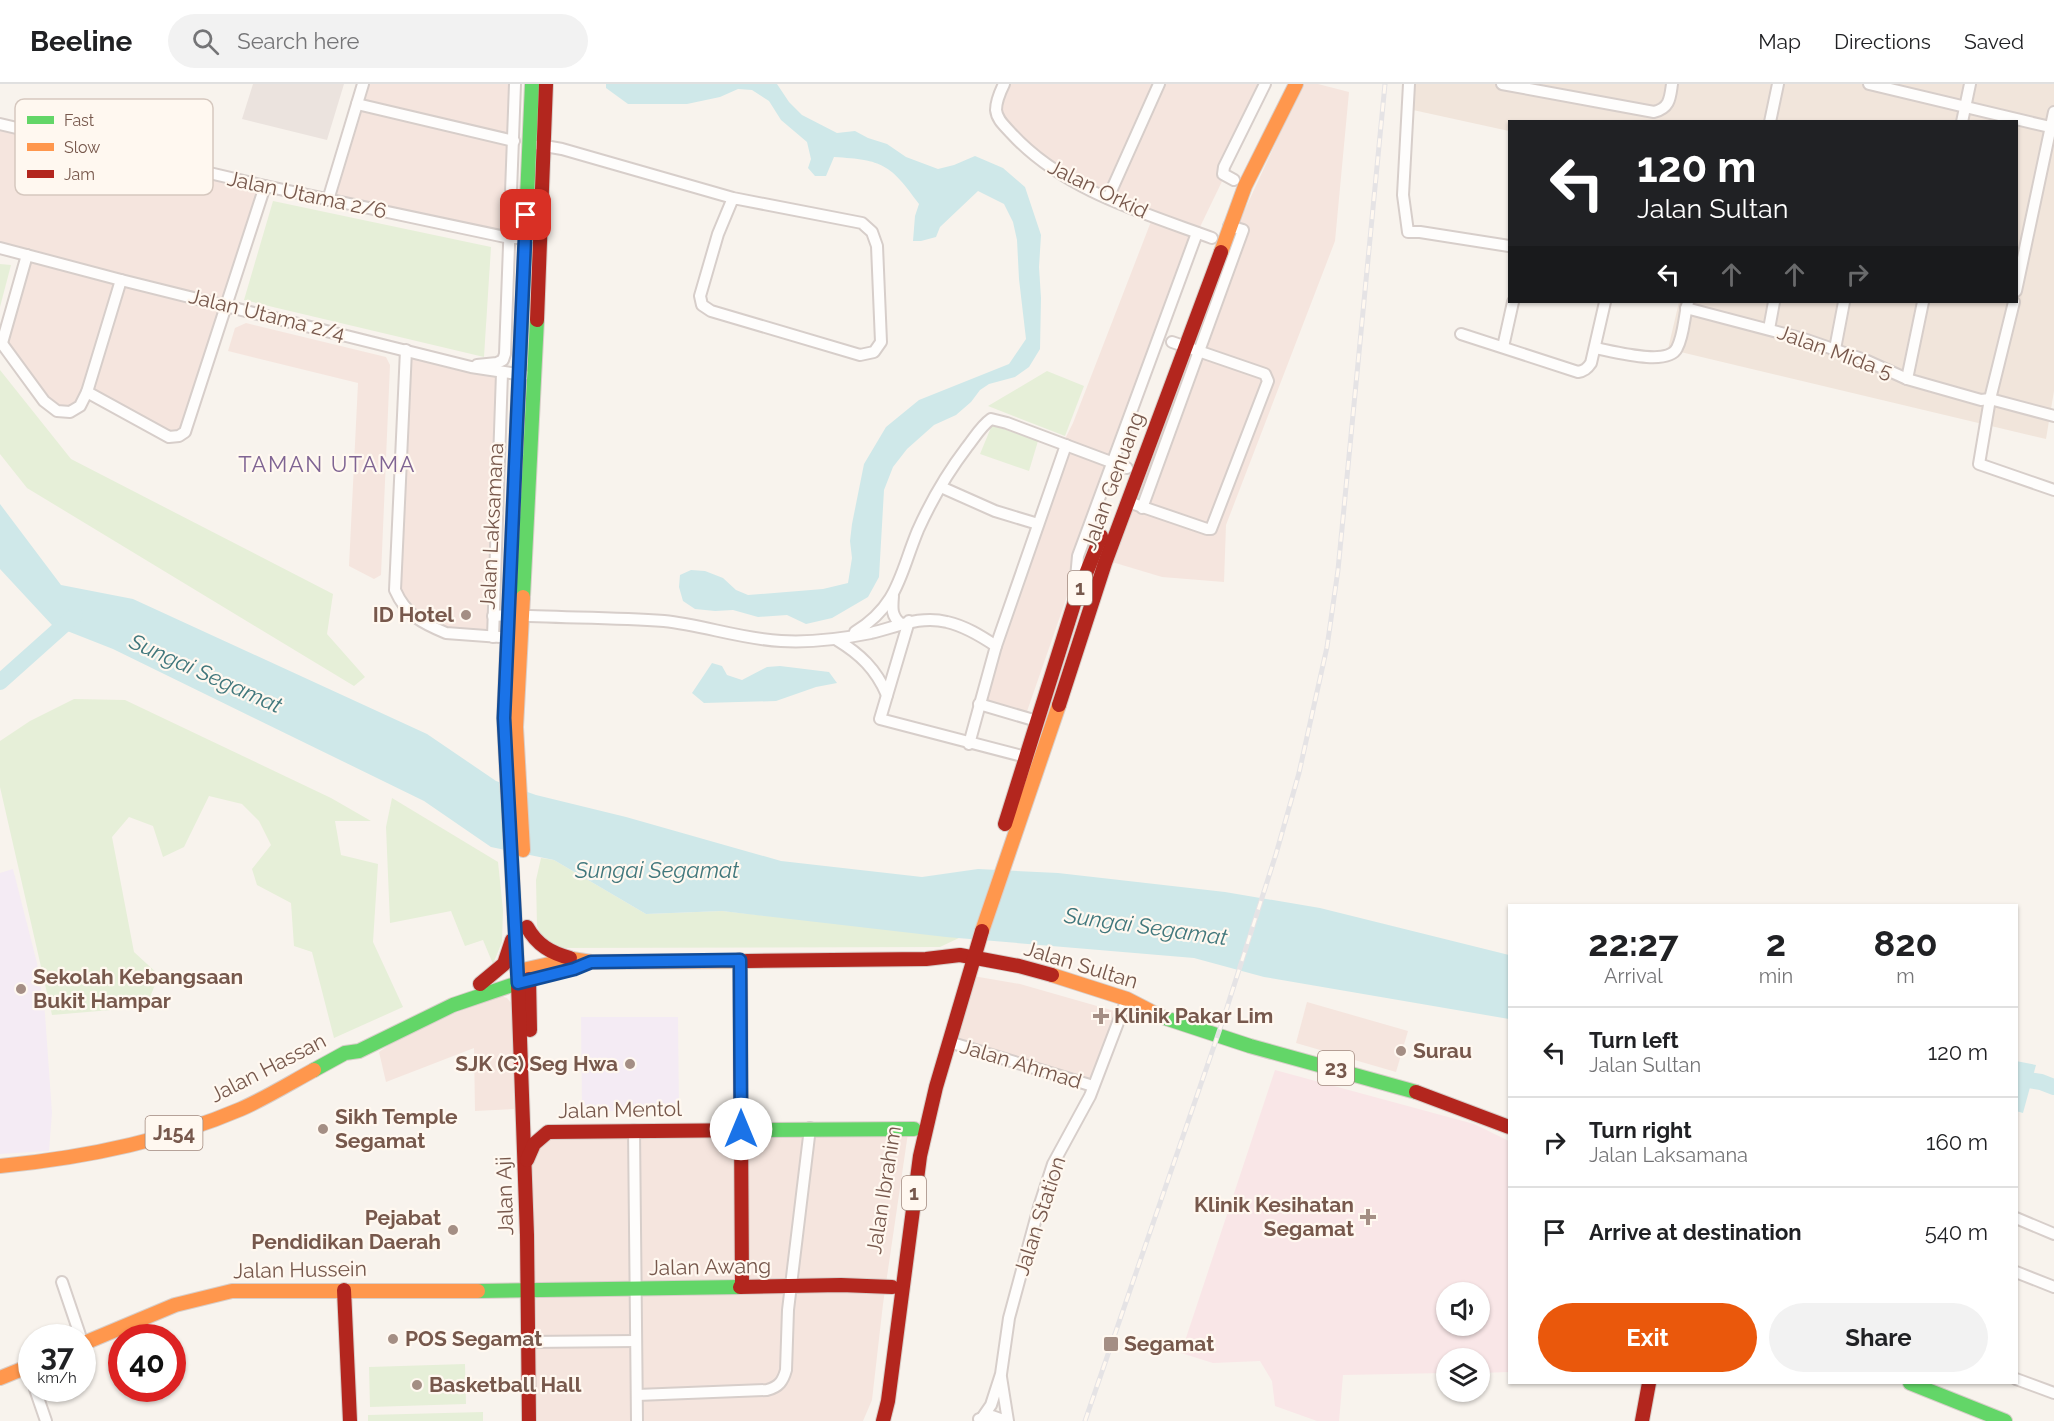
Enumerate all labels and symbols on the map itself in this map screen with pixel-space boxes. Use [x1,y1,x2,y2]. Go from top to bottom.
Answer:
legend [15,99,213,195]
text: Fast [64,111,95,130]
text: Slow [64,138,100,157]
street label: Jalan Orkid [1044,154,1152,223]
text: Jam [64,165,95,184]
street label: Jalan Utama 2/6 [225,165,389,224]
pin [500,189,551,240]
street label: Jalan Utama 2/4 [187,283,348,346]
street label: Jalan Mida 5 [1774,319,1896,384]
street label: Jalan Genuang [1076,408,1149,553]
street label: Jalan Laksamana [475,442,508,610]
district label: TAMAN UTAMA [238,451,416,477]
road number: 1 [1068,571,1092,605]
place label: ID Hotel [373,602,454,627]
marker: ID Hotel [459,608,473,622]
water label: Sungai Segamat [125,627,287,719]
water label: Sungai Segamat [574,857,740,883]
water label: Sungai Segamat [1062,902,1230,950]
street label: Jalan Sultan [1021,935,1141,994]
place label: Sekolah Kebangsaan Bukit Hampar [33,964,243,1013]
marker: Sekolah Kebangsaan Bukit Hampar [14,982,28,996]
place label: Klinik Pakar Lim [1114,1003,1273,1028]
marker: Klinik Pakar Lim [1092,1007,1110,1025]
street label: Jalan Hassan [206,1028,330,1108]
street label: Jalan Ahmad [957,1033,1085,1094]
place label: Surau [1413,1038,1472,1063]
marker: Surau [1394,1044,1408,1058]
place label: SJK (C) Seg Hwa [455,1051,618,1076]
road number: 23 [1318,1051,1354,1085]
marker: SJK (C) Seg Hwa [623,1057,637,1071]
street label: Jalan Mentol [558,1096,682,1123]
position arrow [709,1097,773,1161]
place label: Sikh Temple Segamat [335,1104,458,1153]
road number: J154 [146,1116,202,1150]
marker: Sikh Temple Segamat [316,1122,330,1136]
street label: Jalan Ibrahim [861,1124,906,1256]
street label: Jalan Station [1009,1153,1070,1278]
street label: Jalan Aji [491,1156,518,1236]
road number: 1 [902,1176,926,1210]
place label: Klinik Kesihatan Segamat [1194,1192,1354,1241]
place label: Pejabat Pendidikan Daerah [251,1205,441,1254]
marker: Klinik Kesihatan Segamat [1359,1208,1377,1226]
marker: Pejabat Pendidikan Daerah [446,1223,460,1237]
street label: Jalan Awang [649,1253,771,1280]
street label: Jalan Hussein [233,1256,367,1283]
speed limit sign: 40 [108,1324,186,1402]
place label: POS Segamat [405,1326,542,1351]
place label: Segamat [1124,1331,1214,1356]
marker: POS Segamat [386,1332,400,1346]
marker: Segamat [1102,1335,1120,1353]
place label: Basketball Hall [429,1372,582,1397]
marker: Basketball Hall [410,1378,424,1392]

